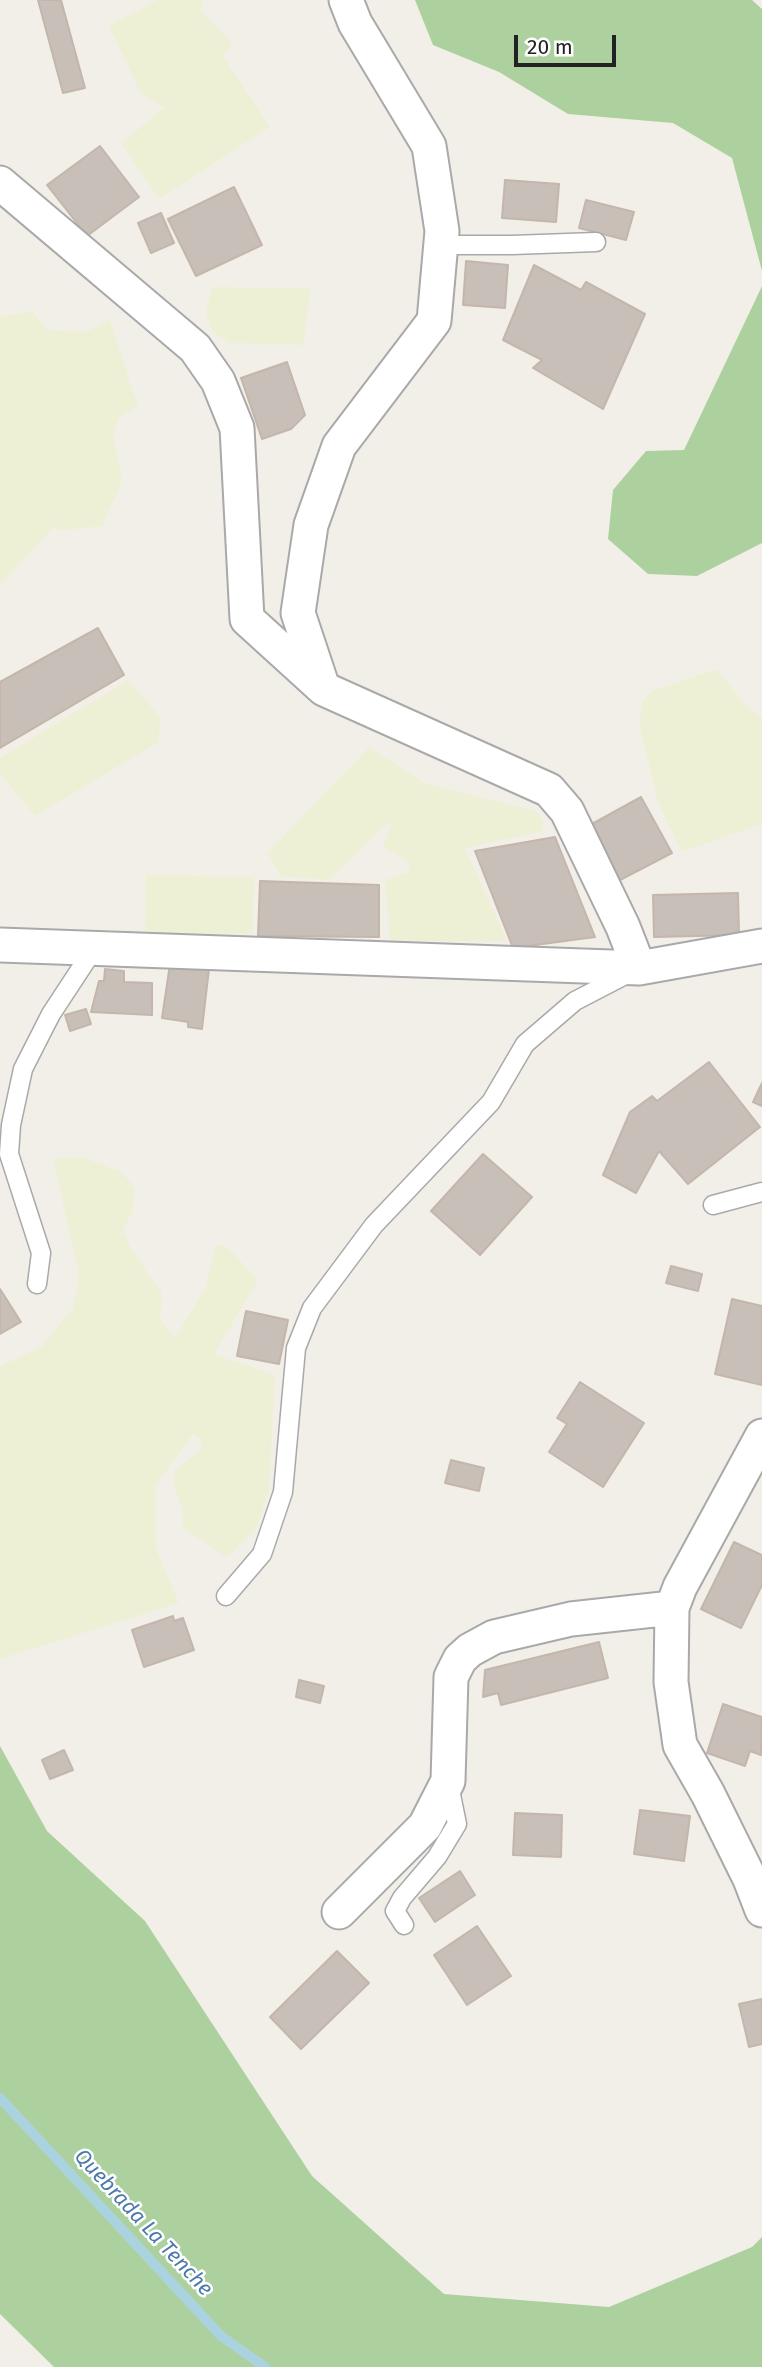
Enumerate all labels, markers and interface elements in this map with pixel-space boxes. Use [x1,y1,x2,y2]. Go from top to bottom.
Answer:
scale bar [517,21,618,65]
text: 20 m [527,34,573,60]
water label: Quebrada La Tenche [69,2144,217,2302]

